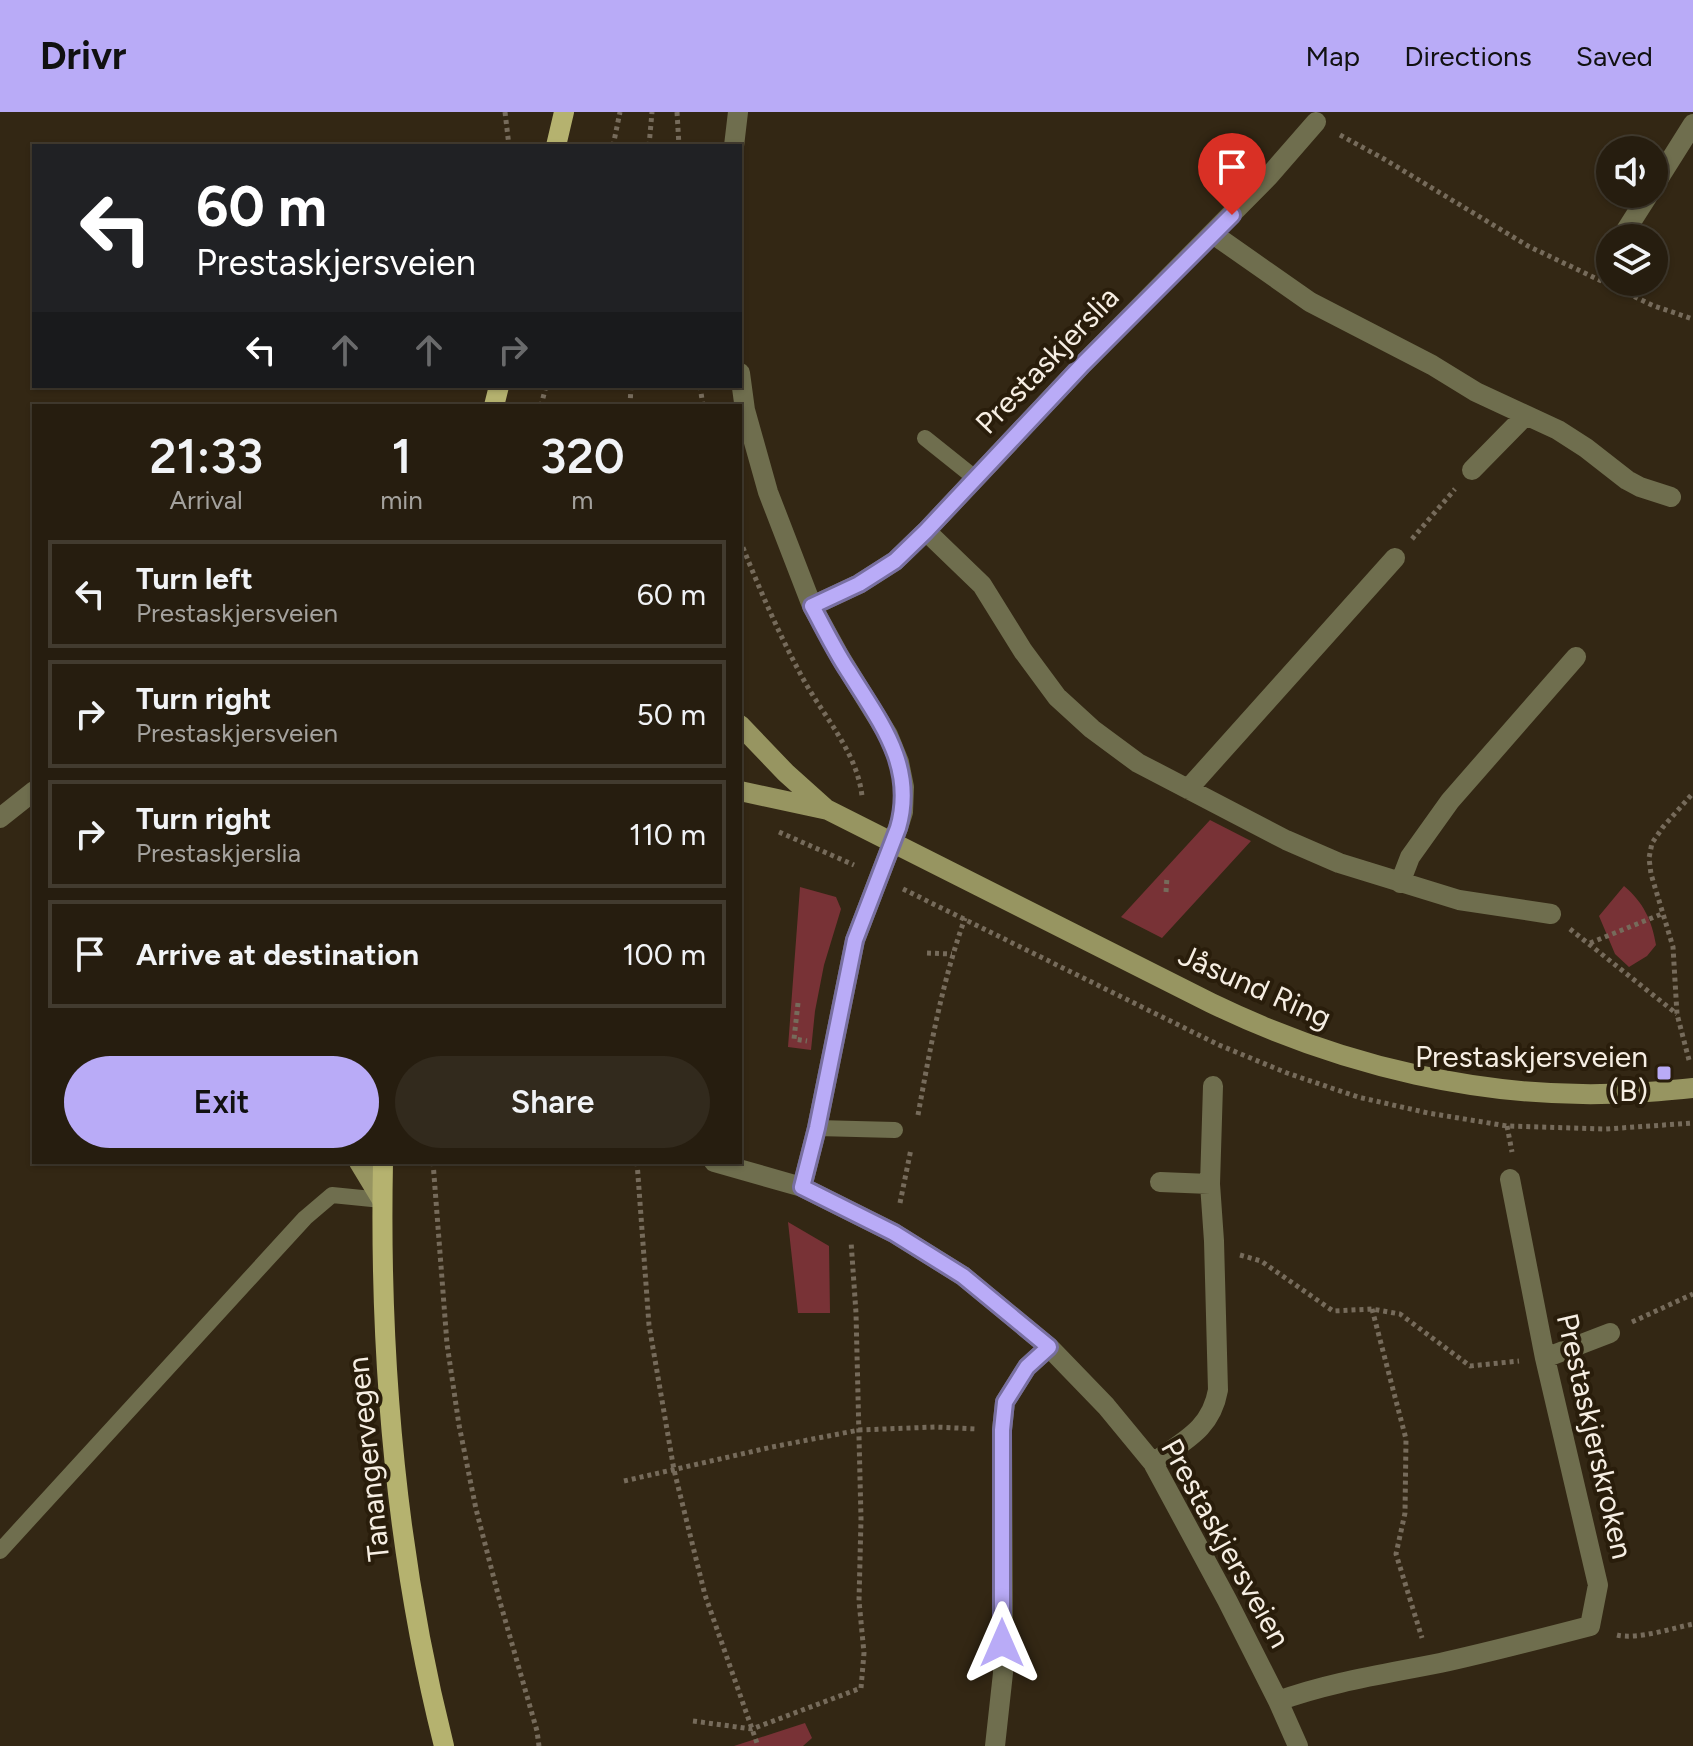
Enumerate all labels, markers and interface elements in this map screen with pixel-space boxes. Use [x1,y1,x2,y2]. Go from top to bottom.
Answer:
text: Drivr [40,33,127,79]
text: Map [1306,39,1360,73]
text: Directions [1404,39,1532,73]
text: Saved [1576,39,1653,73]
pin [1198,133,1266,215]
map controls [1596,136,1668,296]
button: sound [1596,136,1668,208]
icon: arrive [1210,145,1254,189]
text: 60 m [196,173,327,240]
icon: left [64,176,168,280]
button: layers [1596,224,1668,296]
text: Prestaskjersveien [196,241,476,284]
street label: Prestaskjerslia [968,279,1126,441]
icon: left [239,328,283,372]
icon: ahead [323,328,367,372]
icon: ahead [407,328,451,372]
icon: right [491,328,535,372]
text: 21:33 [149,427,263,485]
text: 1 [391,427,412,485]
text: 320 [540,427,625,485]
text: Arrival [169,484,243,516]
text: min [380,484,423,516]
text: m [571,484,593,516]
text: Turn left [136,560,253,597]
icon: left [68,572,112,616]
text: 60 m [637,576,706,613]
text: Prestaskjersveien [136,597,338,629]
text: Turn right [136,680,271,717]
icon: right [68,692,112,736]
text: 50 m [637,696,706,733]
text: Prestaskjersveien [136,717,338,749]
text: Turn right [136,800,271,837]
icon: right [68,812,112,856]
text: 110 m [629,816,706,853]
text: Prestaskjerslia [136,837,301,869]
icon: arrive [68,932,112,976]
text: Arrive at destination [136,936,419,973]
text: 100 m [622,936,706,973]
street label: Jåsund Ring [1173,936,1337,1036]
place label: Prestaskjersveien (B) [1415,1038,1648,1109]
button: Exit [64,1056,379,1148]
button: Share [395,1056,710,1148]
marker: Prestaskjersveien (B) [1655,1064,1673,1082]
street label: Prestaskjerskroken [1549,1310,1641,1562]
street label: Tanangervegen [339,1355,397,1563]
street label: Prestaskjersveien [1153,1432,1299,1654]
position arrow [960,1601,1044,1685]

